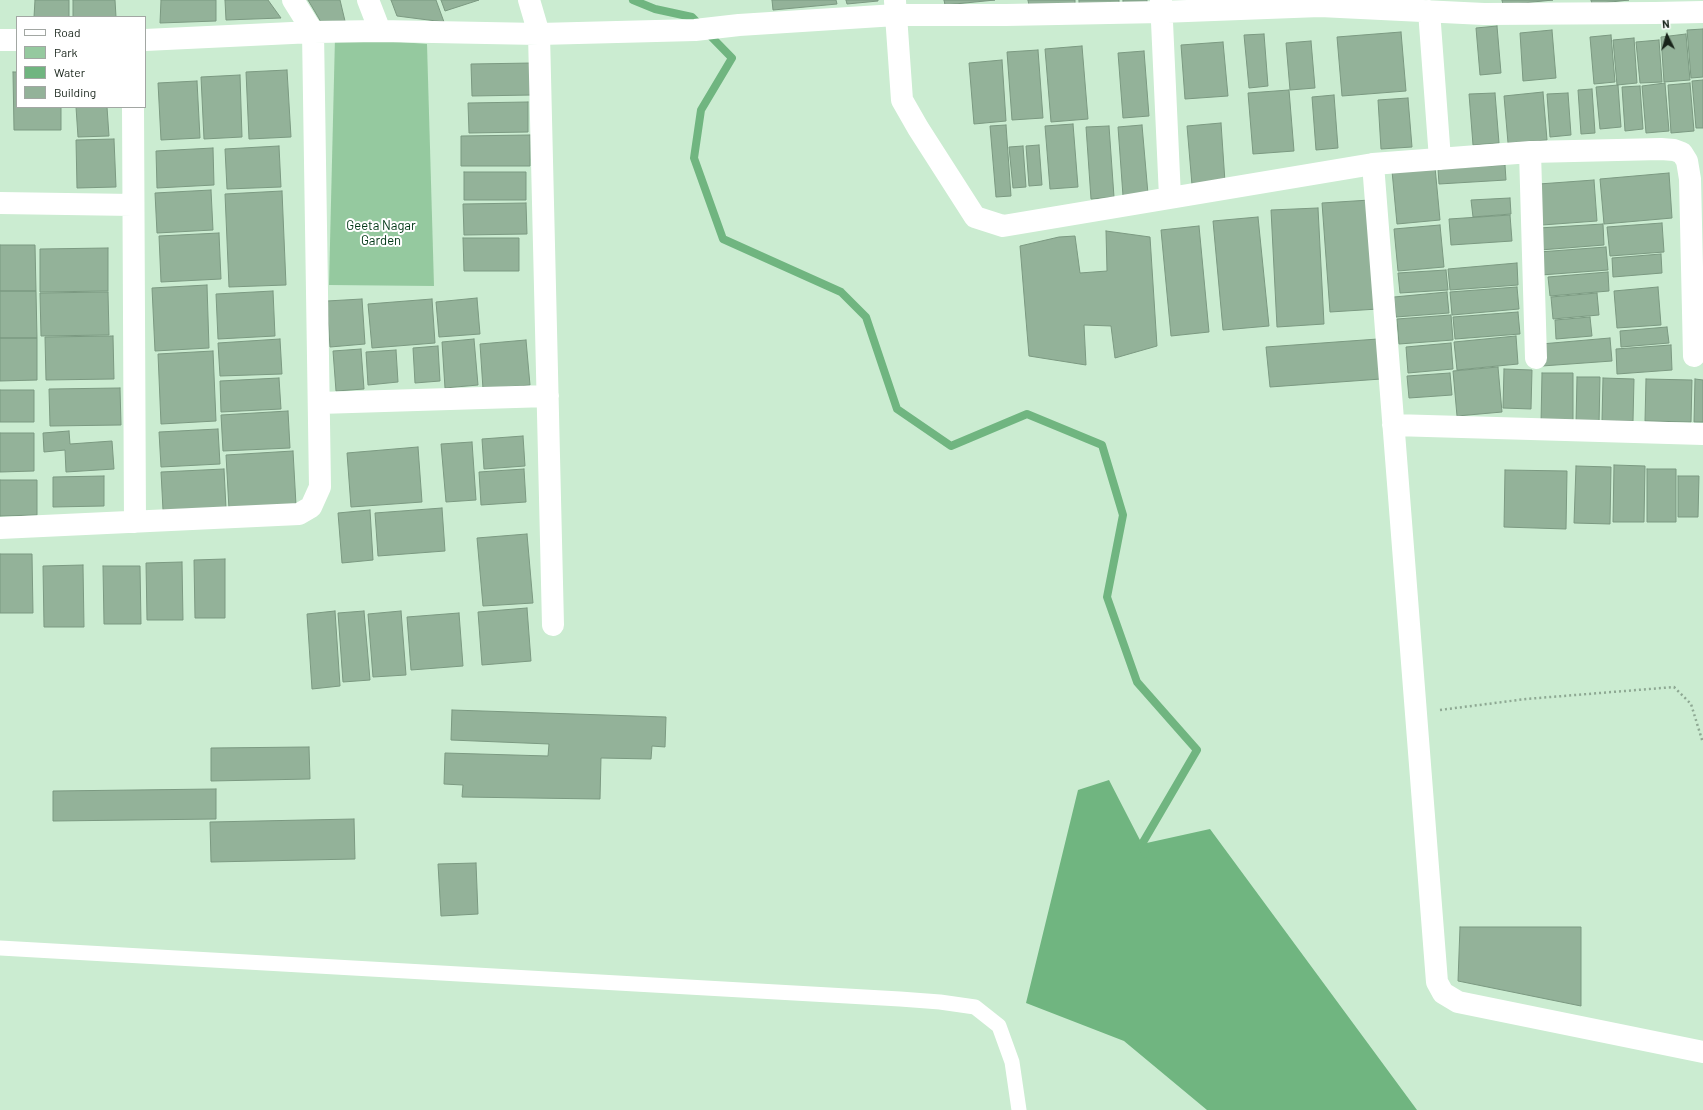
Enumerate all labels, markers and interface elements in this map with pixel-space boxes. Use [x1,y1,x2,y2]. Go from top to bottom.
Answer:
legend [16,16,146,108]
north arrow [1647,16,1687,56]
text: N [1662,17,1670,30]
text: Road [54,25,81,39]
text: Park [54,45,78,59]
text: Water [54,65,85,79]
text: Building [54,85,96,99]
park label: Geeta Nagar Garden [346,218,416,249]

